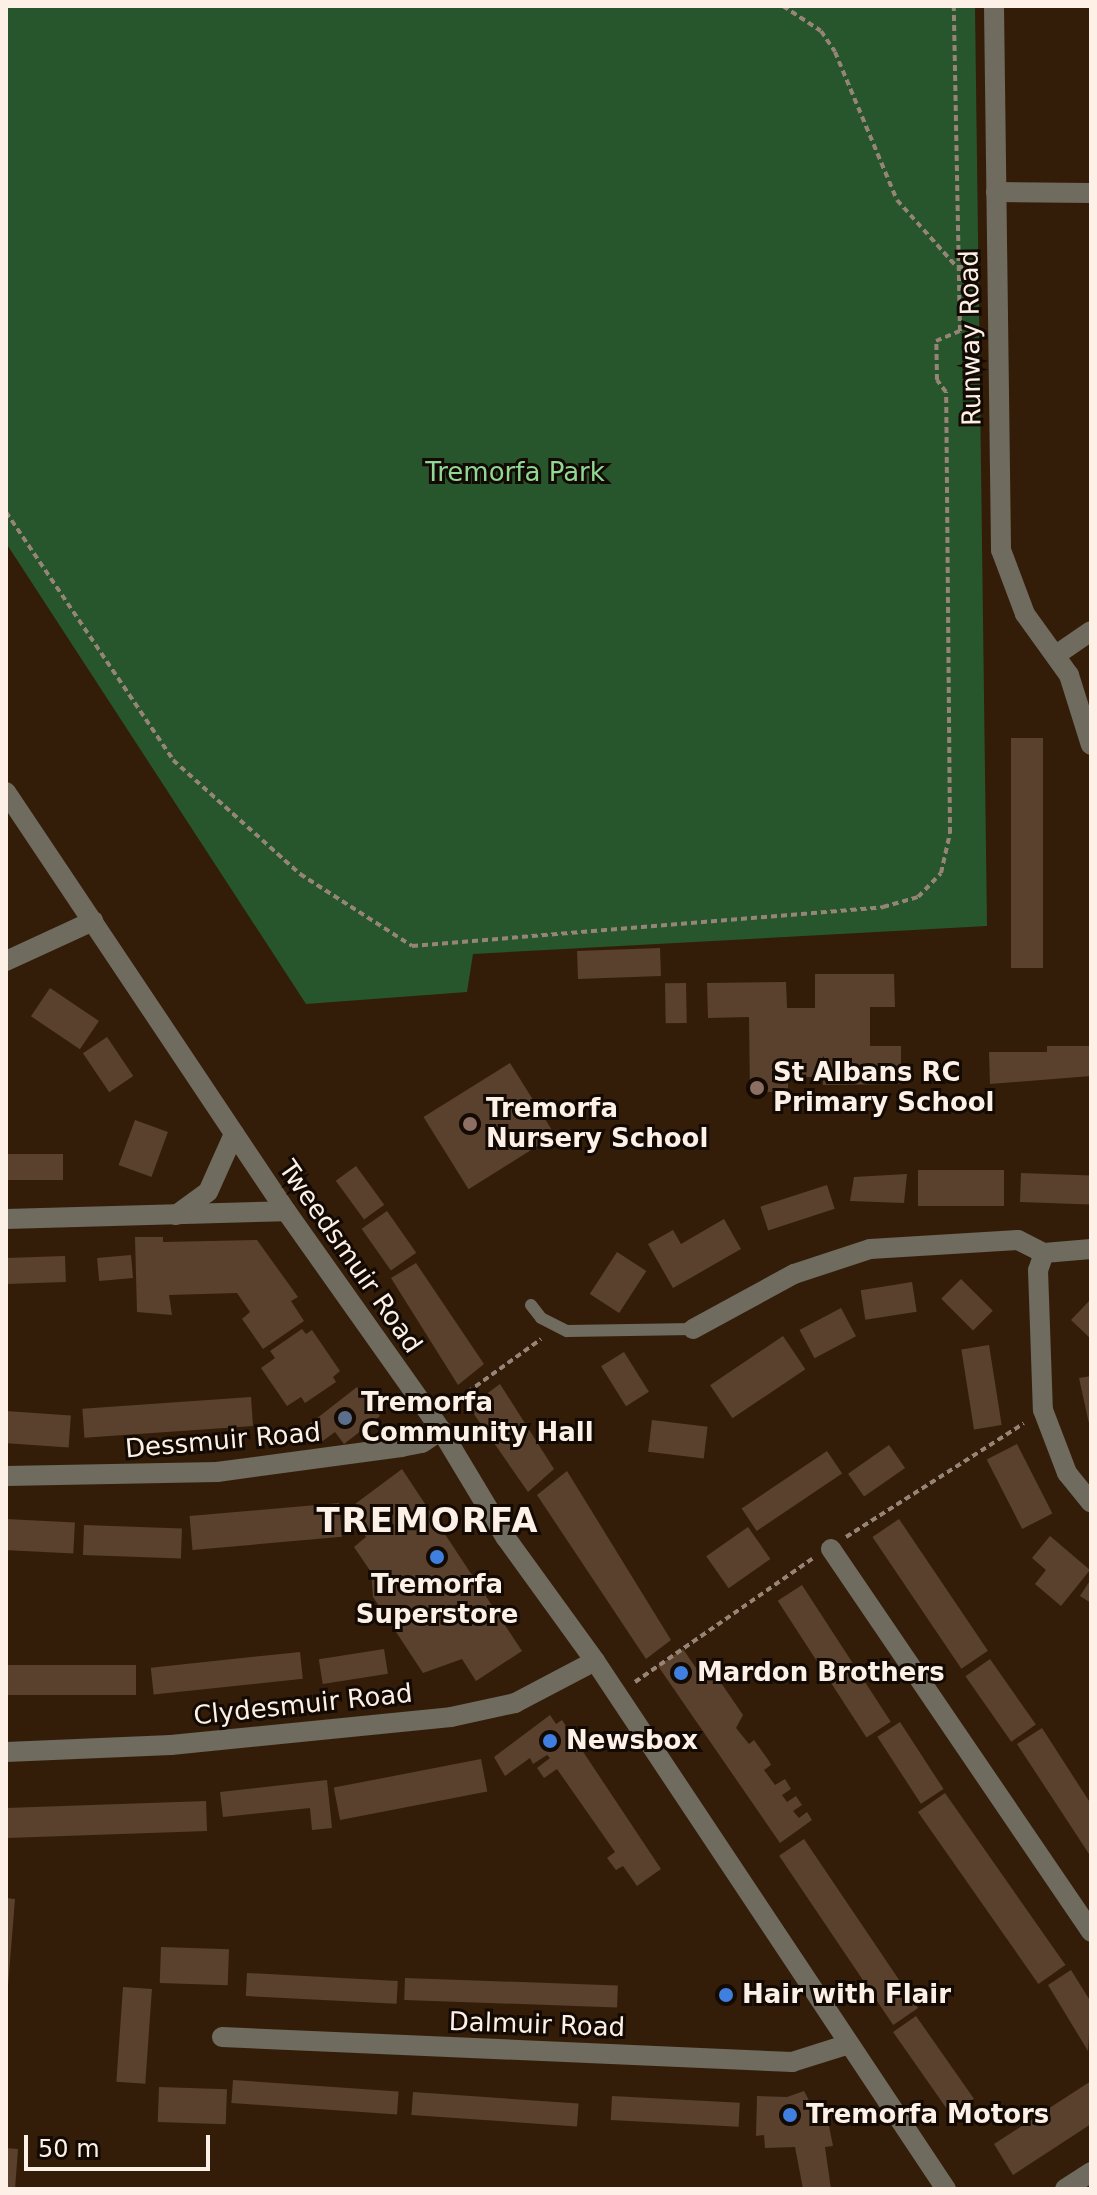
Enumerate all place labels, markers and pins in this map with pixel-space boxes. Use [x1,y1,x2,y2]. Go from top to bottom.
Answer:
place label: St Albans RC Primary School [773,1057,995,1118]
marker: St Albans RC Primary School [748,1079,766,1097]
place label: Tremorfa Nursery School [486,1093,708,1154]
marker: Tremorfa Nursery School [461,1115,479,1133]
place label: Tremorfa Community Hall [361,1387,594,1448]
marker: Tremorfa Community Hall [336,1409,354,1427]
marker: Tremorfa Superstore [428,1548,446,1566]
place label: Tremorfa Superstore [356,1569,518,1630]
place label: Mardon Brothers [697,1657,945,1689]
marker: Mardon Brothers [672,1664,690,1682]
place label: Newsbox [566,1725,698,1757]
marker: Newsbox [541,1732,559,1750]
place label: Hair with Flair [742,1979,951,2011]
marker: Hair with Flair [717,1986,735,2004]
place label: Tremorfa Motors [806,2099,1049,2131]
marker: Tremorfa Motors [781,2106,799,2124]

